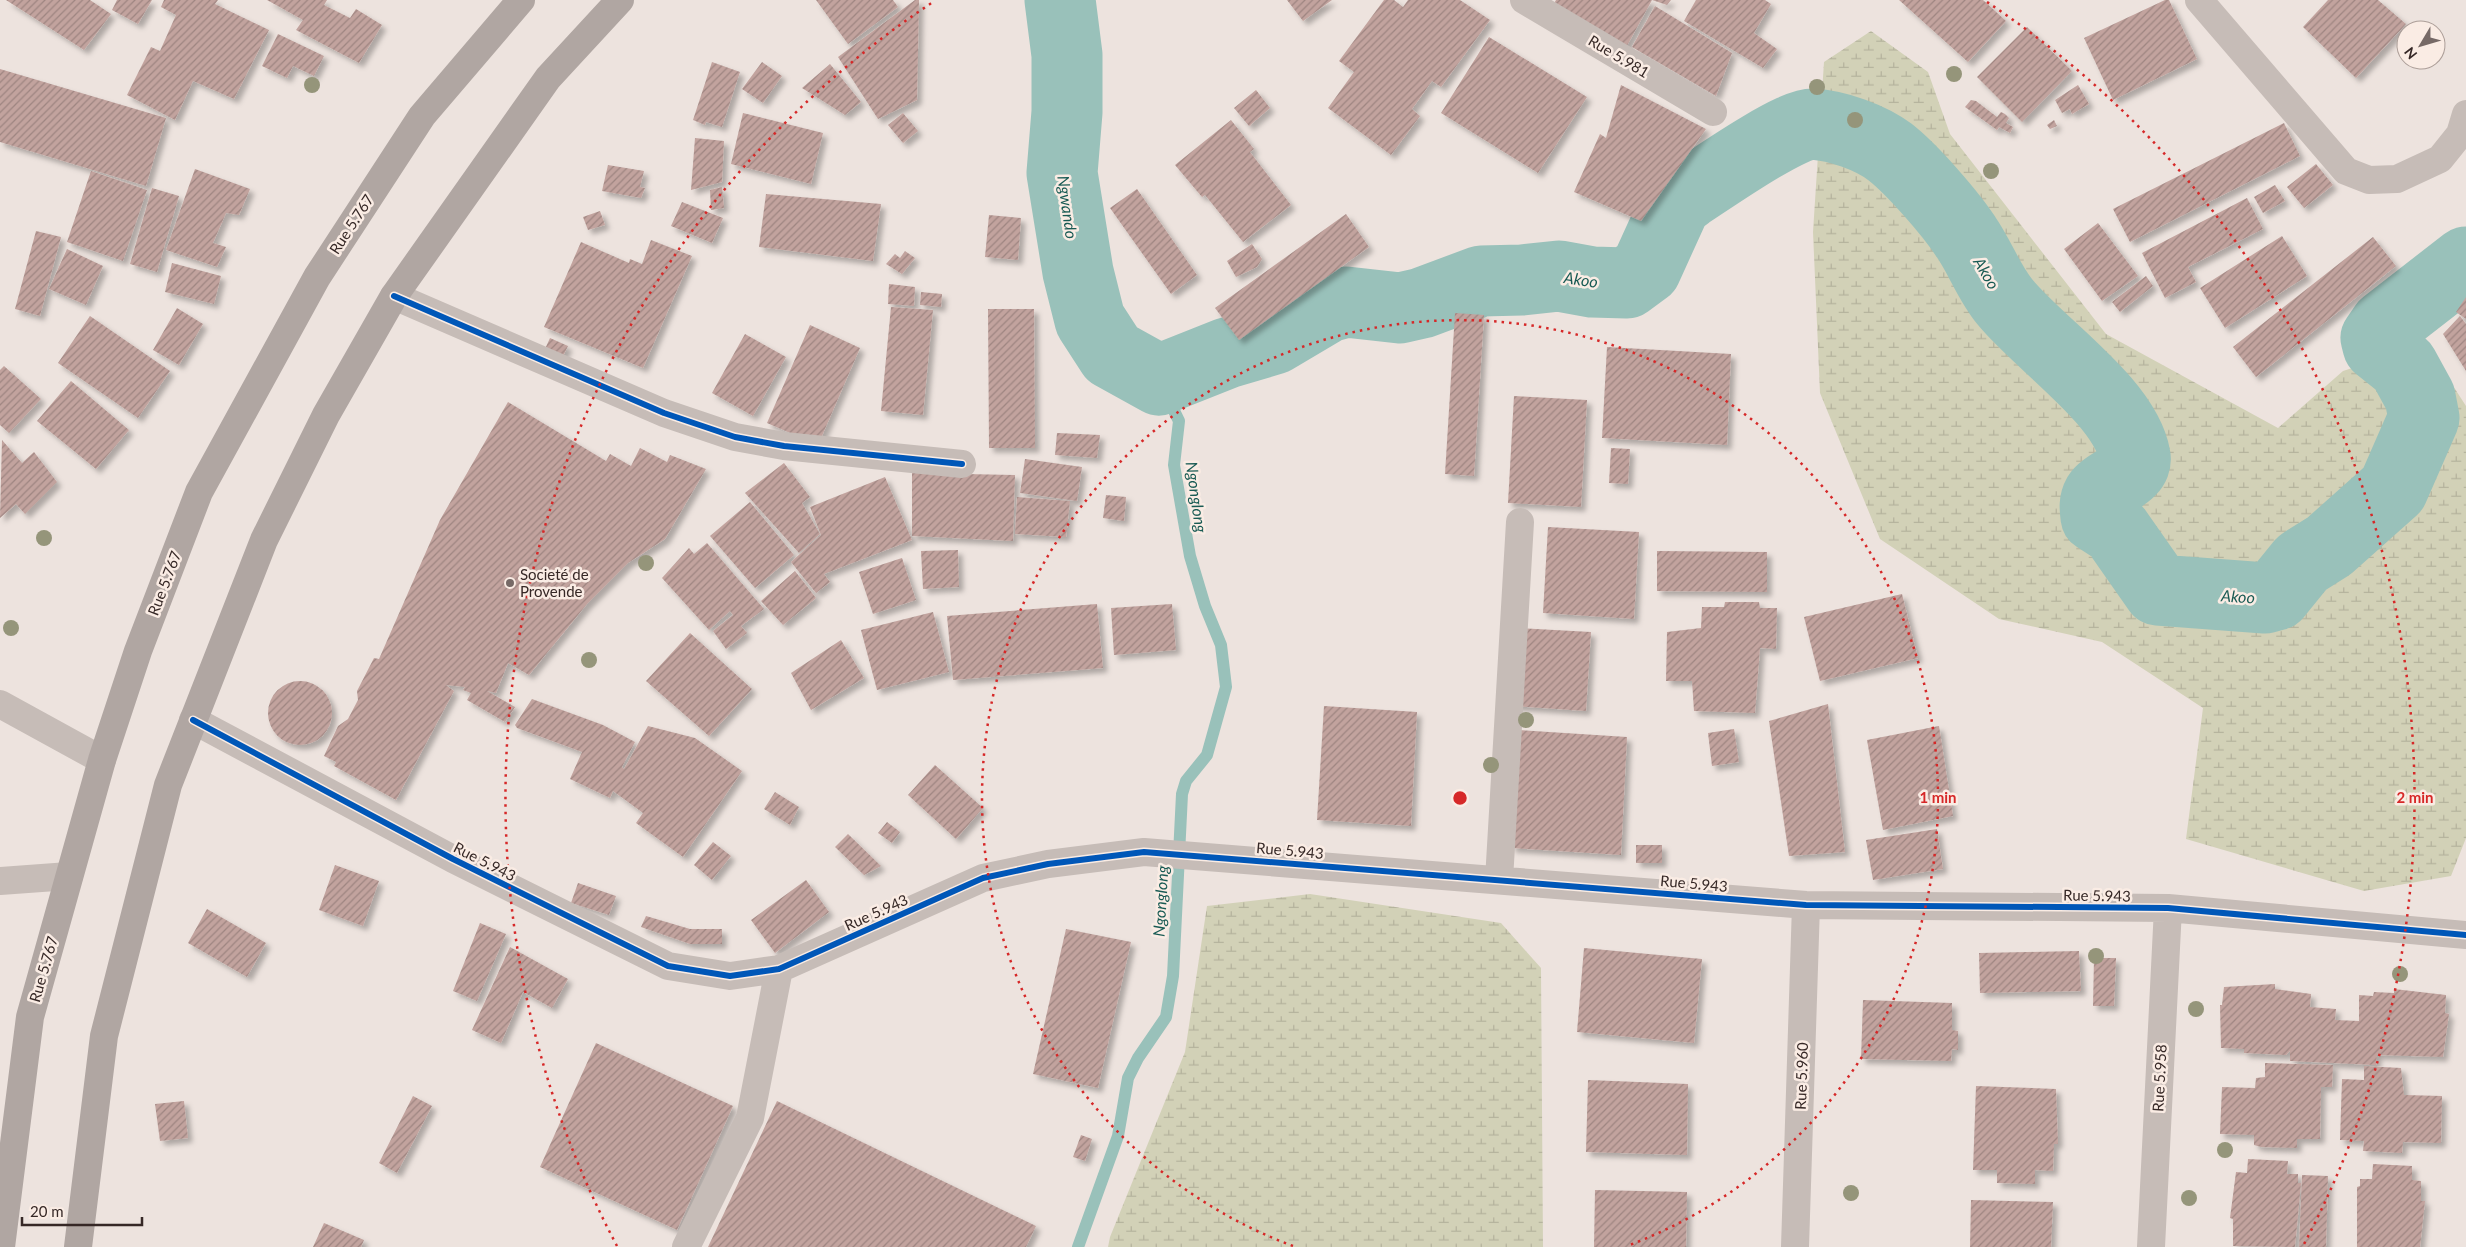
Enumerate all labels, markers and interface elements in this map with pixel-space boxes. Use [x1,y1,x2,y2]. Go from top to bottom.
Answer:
north arrow [2396,20,2446,70]
street label: Rue 5.981 [1585,31,1653,81]
text: N [2400,44,2420,63]
water label: Ngwando [1054,174,1082,240]
street label: Rue 5.767 [325,191,377,257]
water label: Akoo [1970,253,2004,292]
water label: Akoo [1562,267,1599,291]
water label: Ngonglong [1183,460,1211,534]
street label: Rue 5.767 [143,548,185,618]
place label: Societé de Provende [520,565,589,600]
marker: Societé de Provende [504,577,516,589]
water label: Akoo [2219,585,2256,607]
text: 1 min [1919,788,1957,806]
text: 2 min [2396,788,2434,806]
centre of rings [1451,789,1469,807]
street label: Rue 5.943 [451,838,519,884]
street label: Rue 5.943 [1256,838,1324,862]
water label: Ngonglong [1149,865,1171,937]
street label: Rue 5.943 [1660,871,1728,895]
street label: Rue 5.943 [2063,885,2131,905]
street label: Rue 5.943 [841,890,911,934]
street label: Rue 5.767 [25,934,61,1004]
street label: Rue 5.960 [1791,1042,1811,1110]
street label: Rue 5.958 [2148,1044,2170,1112]
scale bar [22,1194,142,1226]
text: 20 m [30,1202,64,1220]

